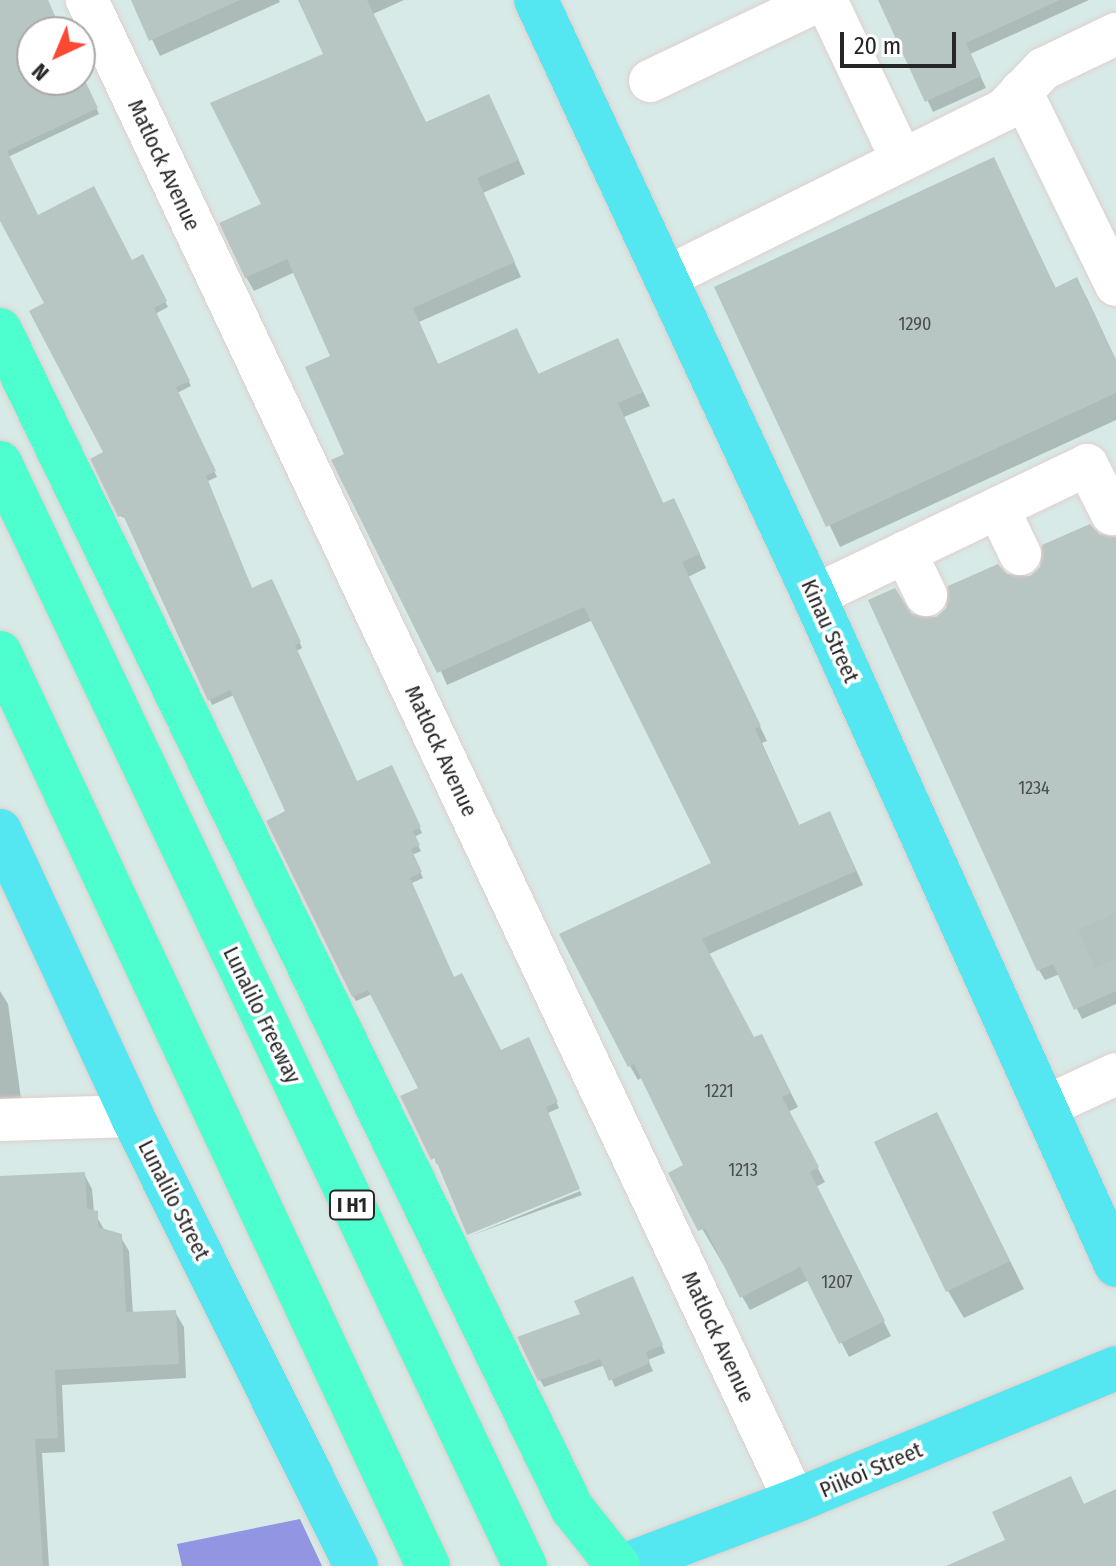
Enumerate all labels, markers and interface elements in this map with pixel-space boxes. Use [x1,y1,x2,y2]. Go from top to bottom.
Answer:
north arrow [16,16,96,96]
scale bar [844,16,960,66]
text: 20 m [854,32,901,60]
text: N [26,58,54,86]
street label: Matlock Avenue [122,95,206,235]
house number: 1290 [899,313,931,335]
street label: Kinau Street [796,575,864,687]
street label: Matlock Avenue [399,681,483,821]
house number: 1234 [1018,777,1050,799]
street label: Lunalilo Freeway [217,942,307,1088]
house number: 1221 [704,1080,734,1102]
street label: Lunalilo Street [133,1136,215,1264]
house number: 1213 [728,1159,758,1181]
road number: I H1 [328,1189,376,1221]
street label: Matlock Avenue [676,1267,760,1407]
house number: 1207 [821,1271,853,1293]
street label: Piikoi Street [816,1437,926,1503]

